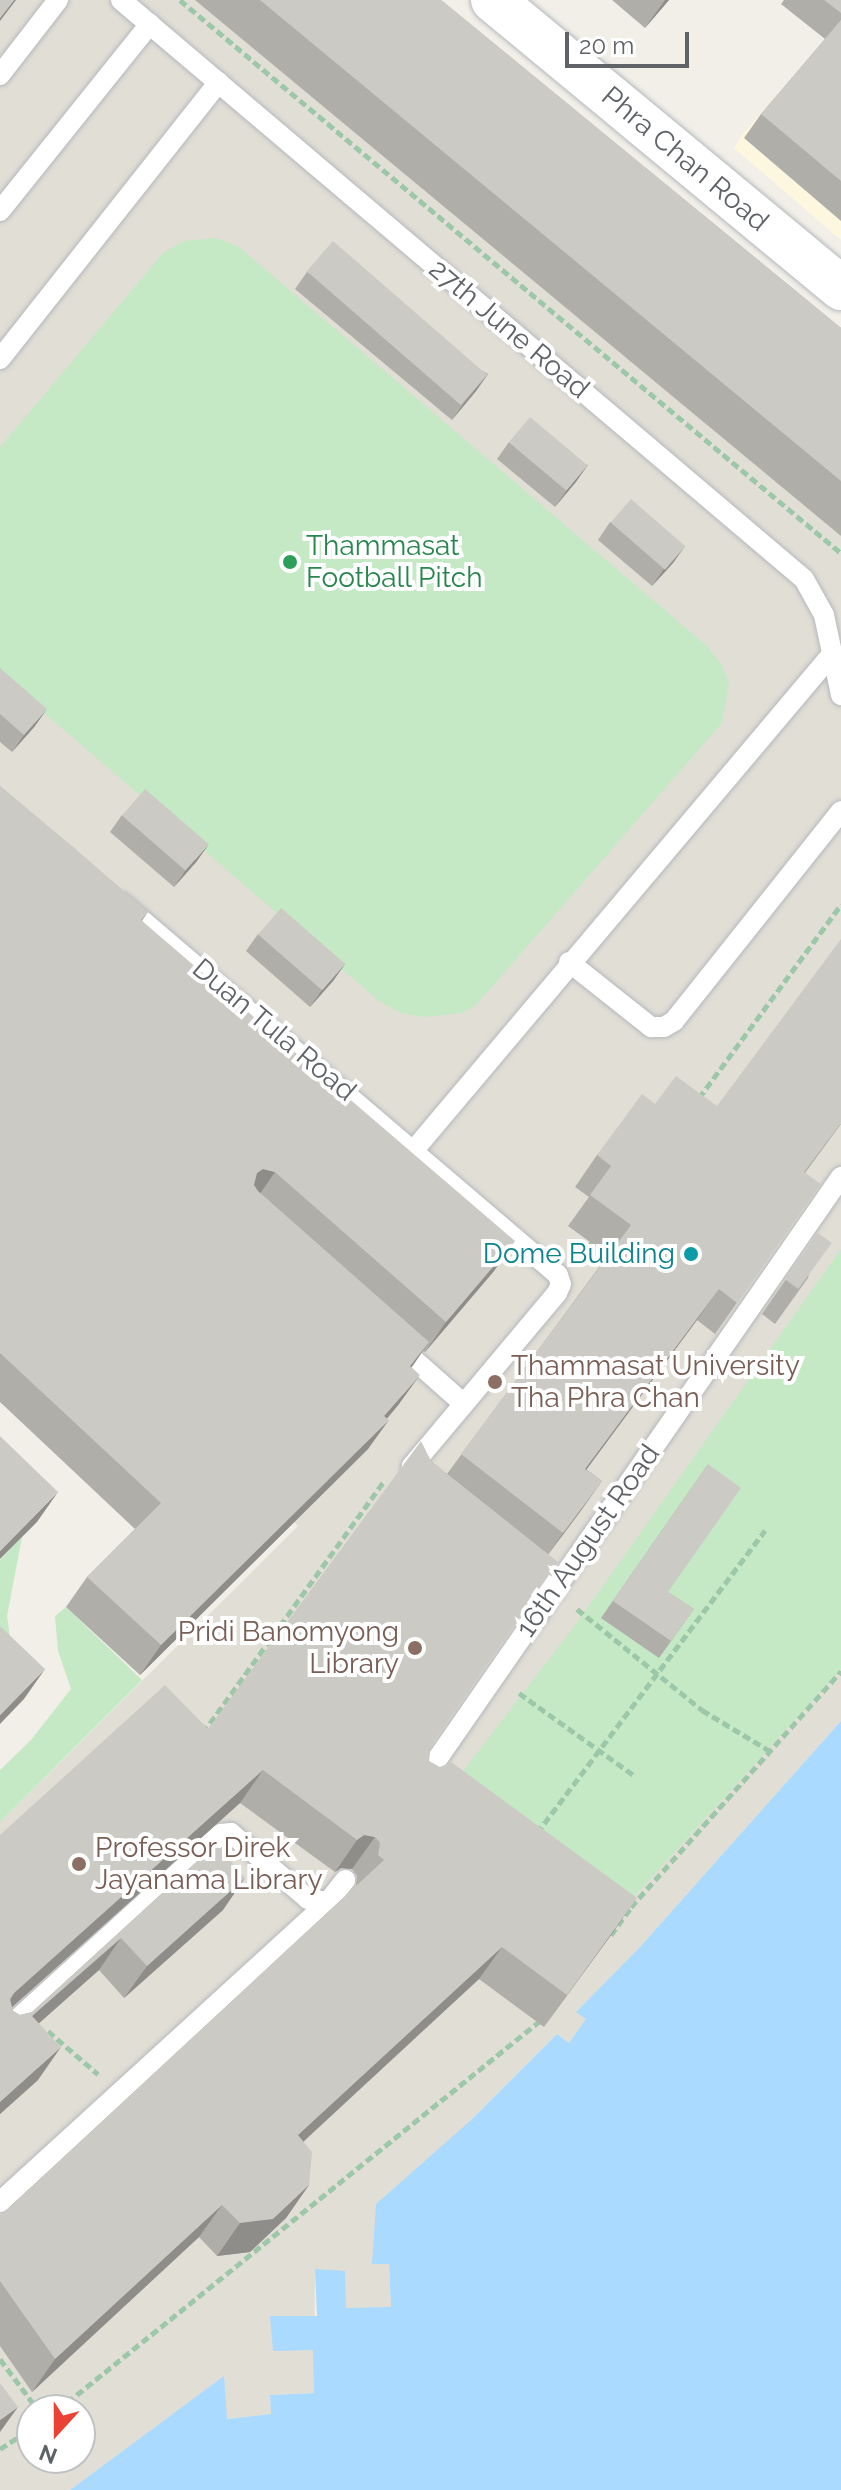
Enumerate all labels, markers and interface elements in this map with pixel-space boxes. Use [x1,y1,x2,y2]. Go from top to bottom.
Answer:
scale bar [569,16,693,66]
text: 20 m [579,31,634,60]
street label: Phra Chan Road [595,79,775,239]
street label: 27th June Road [422,252,596,406]
place label: Thammasat Football Pitch [306,529,483,595]
marker: Thammasat Football Pitch [281,553,299,571]
street label: Duan Tula Road [185,952,363,1108]
place label: Dome Building [483,1237,675,1271]
marker: Dome Building [682,1245,700,1263]
place label: Thammasat University Tha Phra Chan [511,1349,800,1415]
marker: Thammasat University Tha Phra Chan [486,1373,504,1391]
street label: 16th August Road [509,1438,667,1644]
place label: Pridi Banomyong Library [178,1615,399,1681]
marker: Pridi Banomyong Library [406,1639,424,1657]
place label: Professor Direk Jayanama Library [95,1831,323,1897]
marker: Professor Direk Jayanama Library [70,1855,88,1873]
north arrow [16,2394,96,2474]
text: N [36,2439,61,2470]

